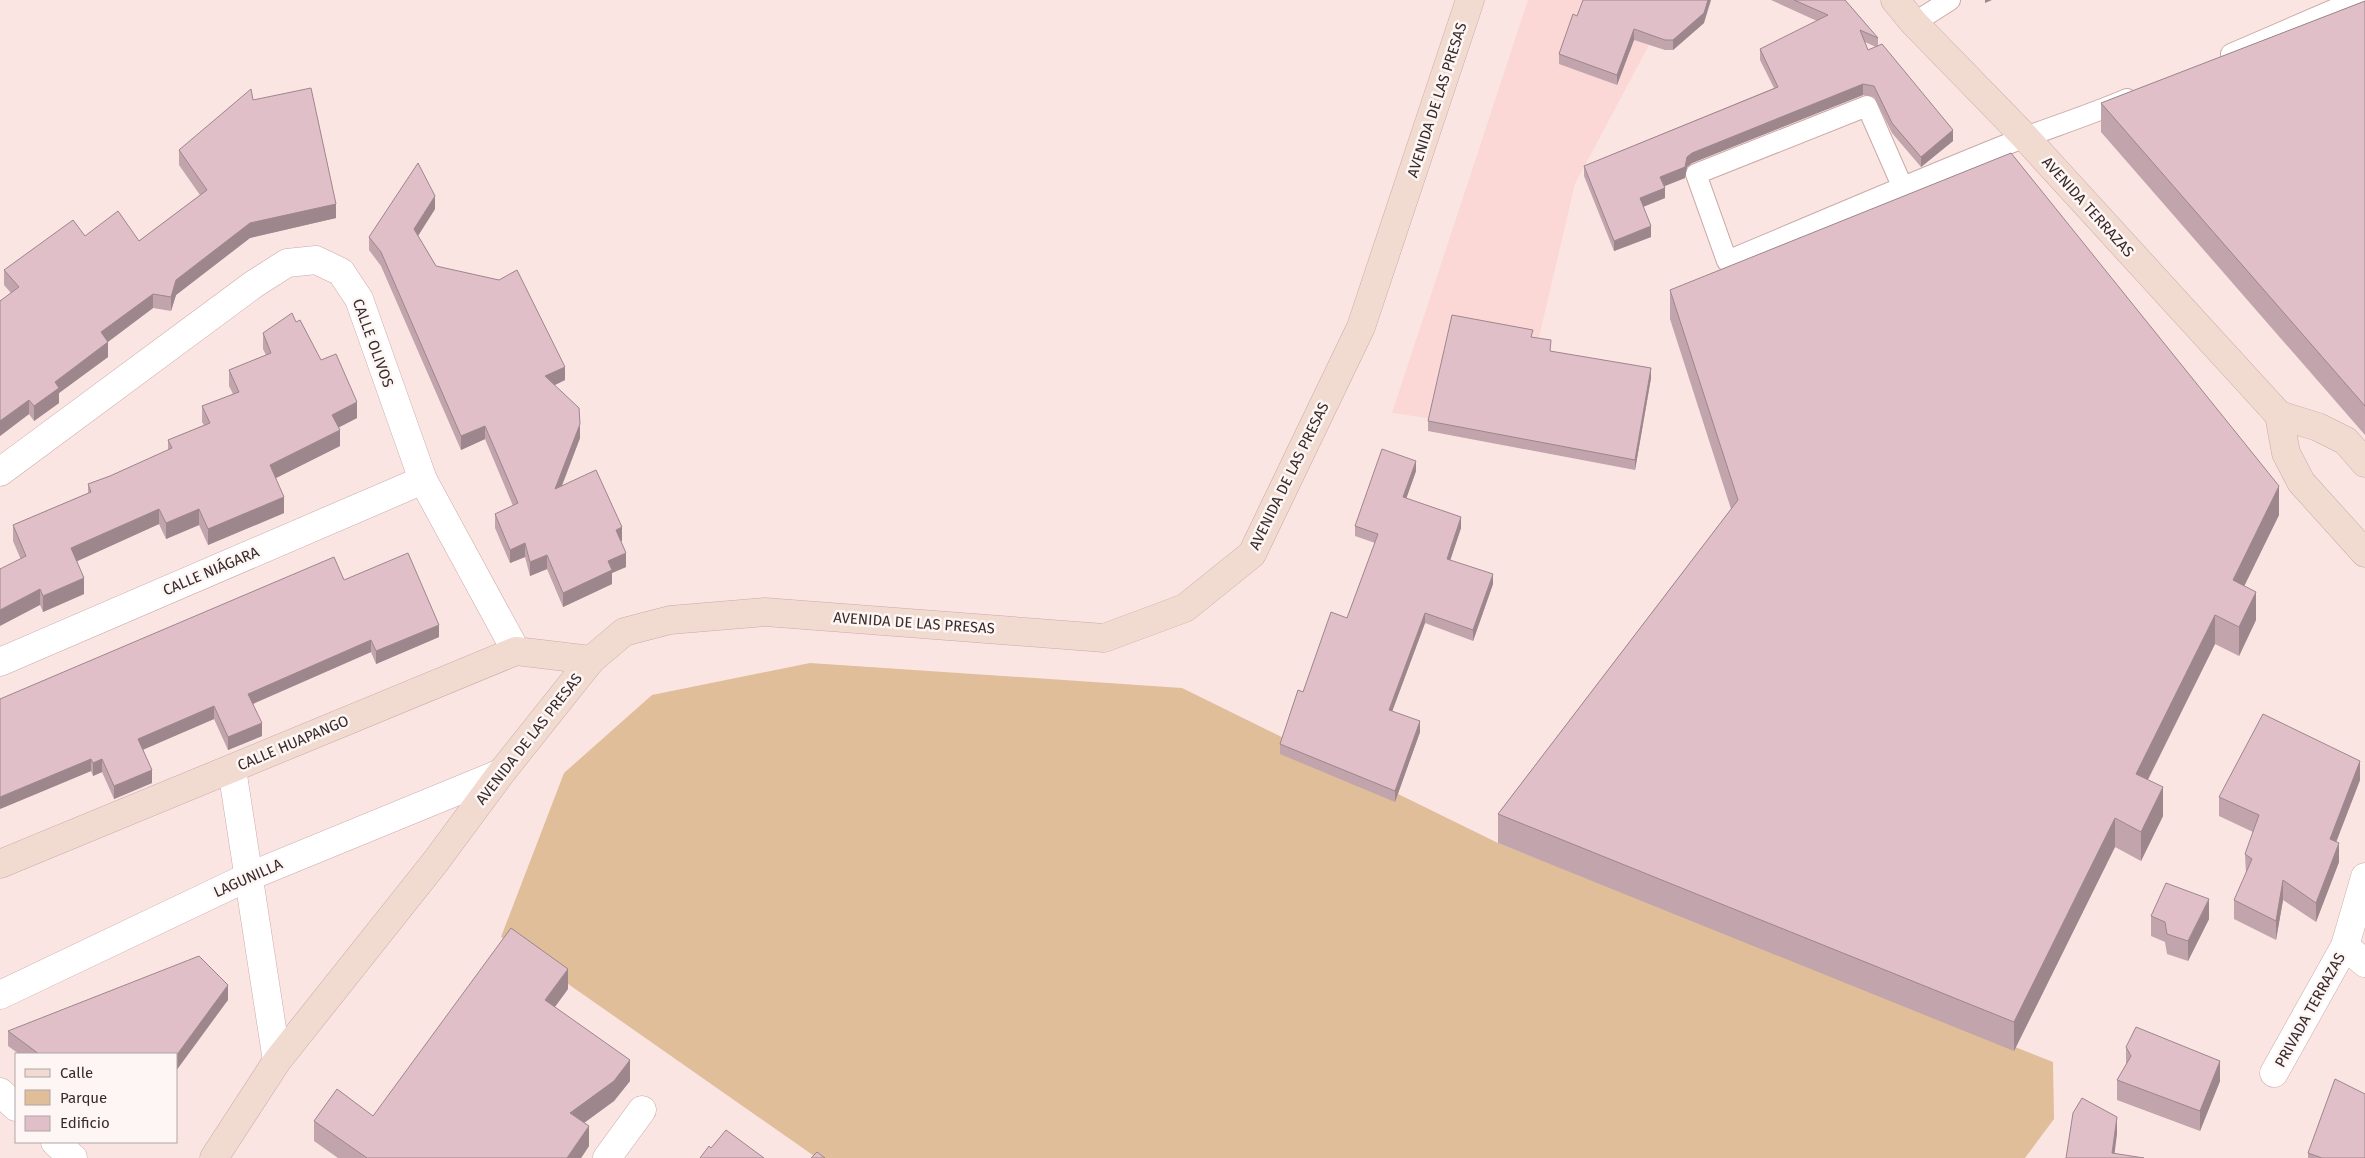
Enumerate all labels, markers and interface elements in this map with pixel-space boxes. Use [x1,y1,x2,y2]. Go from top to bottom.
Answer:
street label: AVENIDA DE LAS PRESAS [1403,20,1471,180]
street label: AVENIDA TERRAZAS [2038,153,2138,261]
street label: CALLE OLIVOS [349,296,397,390]
street label: AVENIDA DE LAS PRESAS [1245,399,1333,553]
street label: CALLE NIÁGARA [160,542,262,599]
street label: AVENIDA DE LAS PRESAS [833,608,995,638]
street label: AVENIDA DE LAS PRESAS [472,670,586,808]
street label: CALLE HUAPANGO [235,711,351,775]
street label: LAGUNILLA [211,855,286,901]
street label: PRIVADA TERRAZAS [2271,950,2349,1070]
legend [15,1053,178,1143]
text: Calle [60,1064,93,1082]
text: Parque [60,1089,107,1107]
text: Edificio [60,1114,110,1132]

